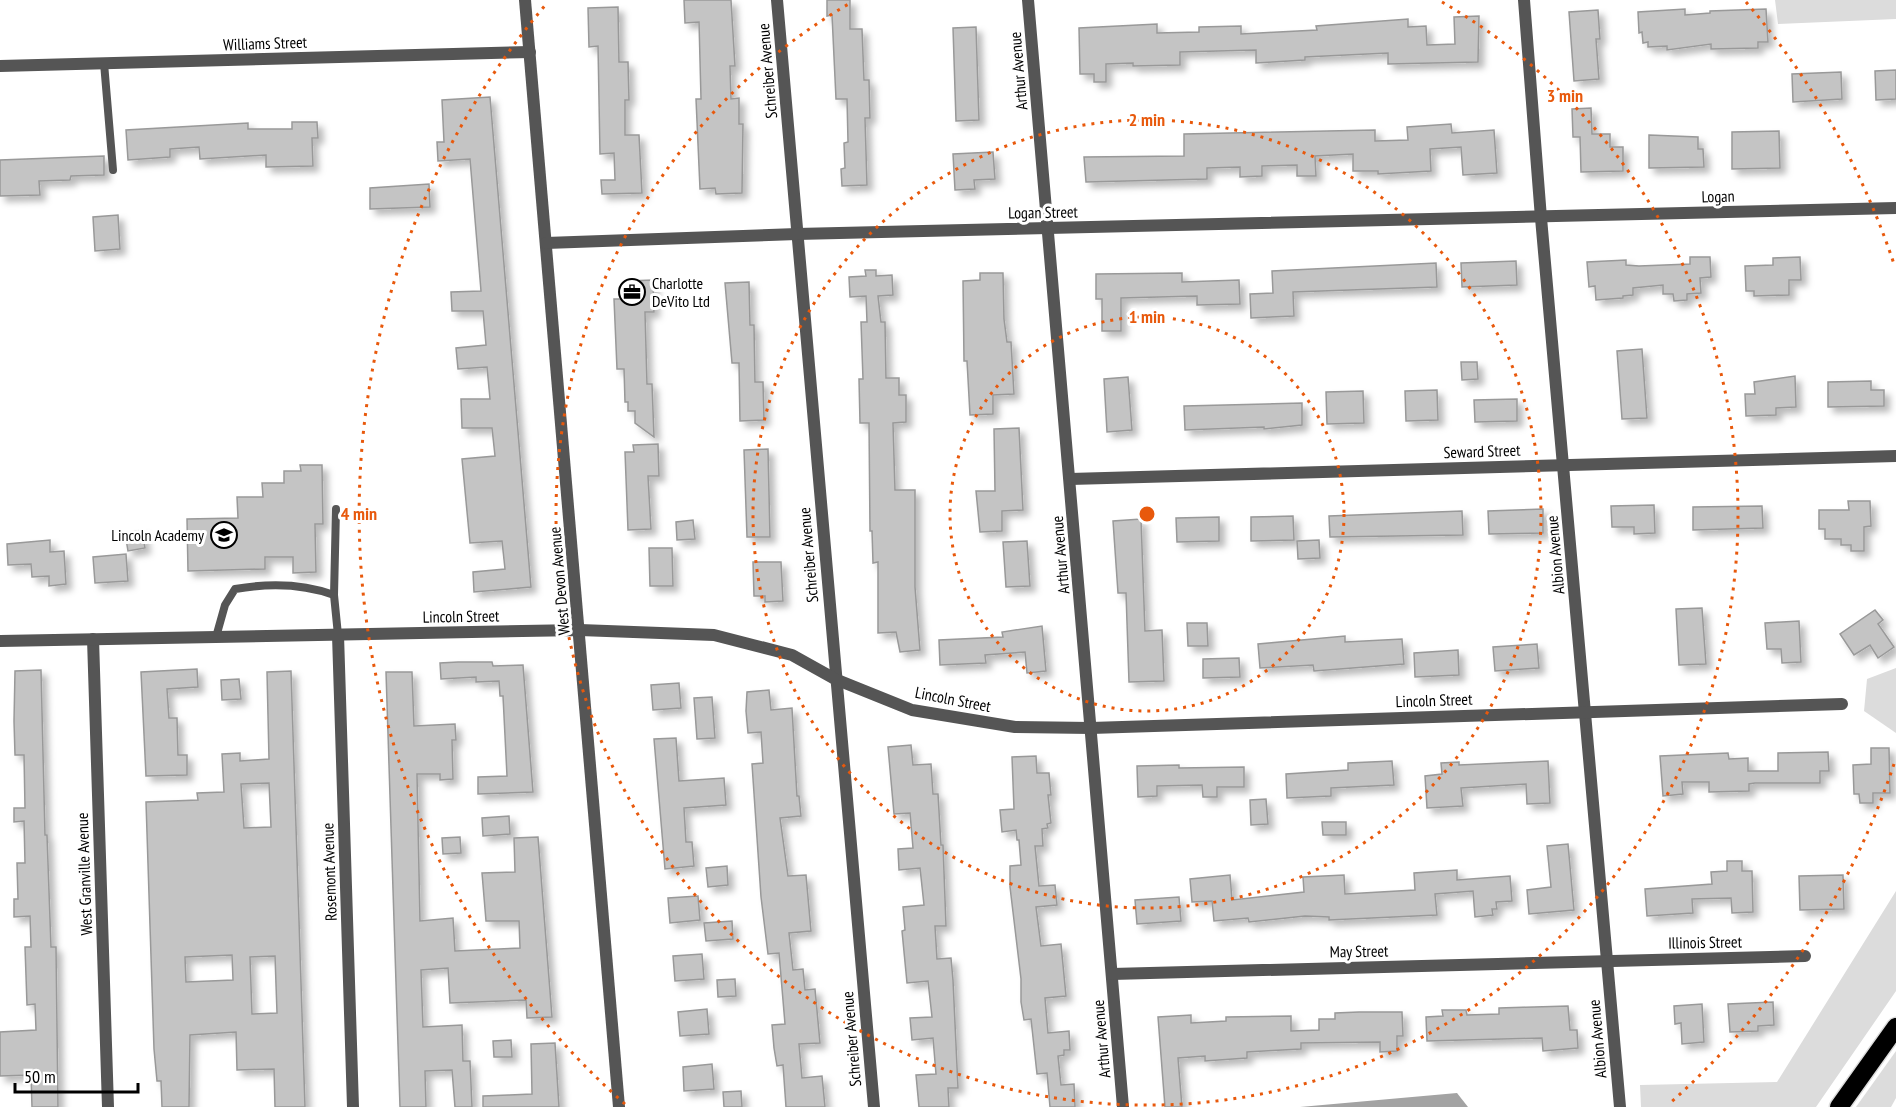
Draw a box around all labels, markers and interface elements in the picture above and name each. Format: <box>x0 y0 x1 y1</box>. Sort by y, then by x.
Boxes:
street label: Schreiber Avenue <box>753 23 781 119</box>
street label: Arthur Avenue <box>1005 31 1031 111</box>
street label: Williams Street <box>223 32 308 54</box>
text: 3 min <box>1547 84 1583 107</box>
text: 2 min <box>1129 108 1165 131</box>
street label: Logan <box>1701 185 1735 207</box>
street label: Logan Street <box>1008 201 1079 223</box>
place label: Charlotte DeVito Ltd <box>652 273 710 311</box>
office icon: Charlotte DeVito Ltd <box>617 277 647 307</box>
text: 1 min <box>1129 305 1165 328</box>
street label: Seward Street <box>1443 440 1521 462</box>
text: 4 min <box>341 502 377 525</box>
centre of rings <box>1137 504 1157 524</box>
street label: Schreiber Avenue <box>794 507 822 603</box>
street label: Arthur Avenue <box>1047 515 1073 595</box>
street label: Albion Avenue <box>1542 515 1568 595</box>
school or university icon: Lincoln Academy <box>209 520 239 550</box>
place label: Lincoln Academy <box>111 525 204 545</box>
street label: West Devon Avenue <box>544 526 574 636</box>
street label: Lincoln Street <box>422 605 500 627</box>
street label: Lincoln Street <box>913 682 993 716</box>
street label: Lincoln Street <box>1395 689 1473 711</box>
street label: West Granville Avenue <box>72 812 96 936</box>
street label: Rosemont Avenue <box>317 823 341 921</box>
street label: Illinois Street <box>1668 931 1743 953</box>
street label: May Street <box>1330 940 1389 962</box>
street label: Schreiber Avenue <box>837 991 865 1087</box>
street label: Arthur Avenue <box>1088 999 1114 1079</box>
street label: Albion Avenue <box>1584 999 1610 1079</box>
scale bar <box>15 1056 138 1094</box>
text: 50 m <box>24 1065 56 1088</box>

